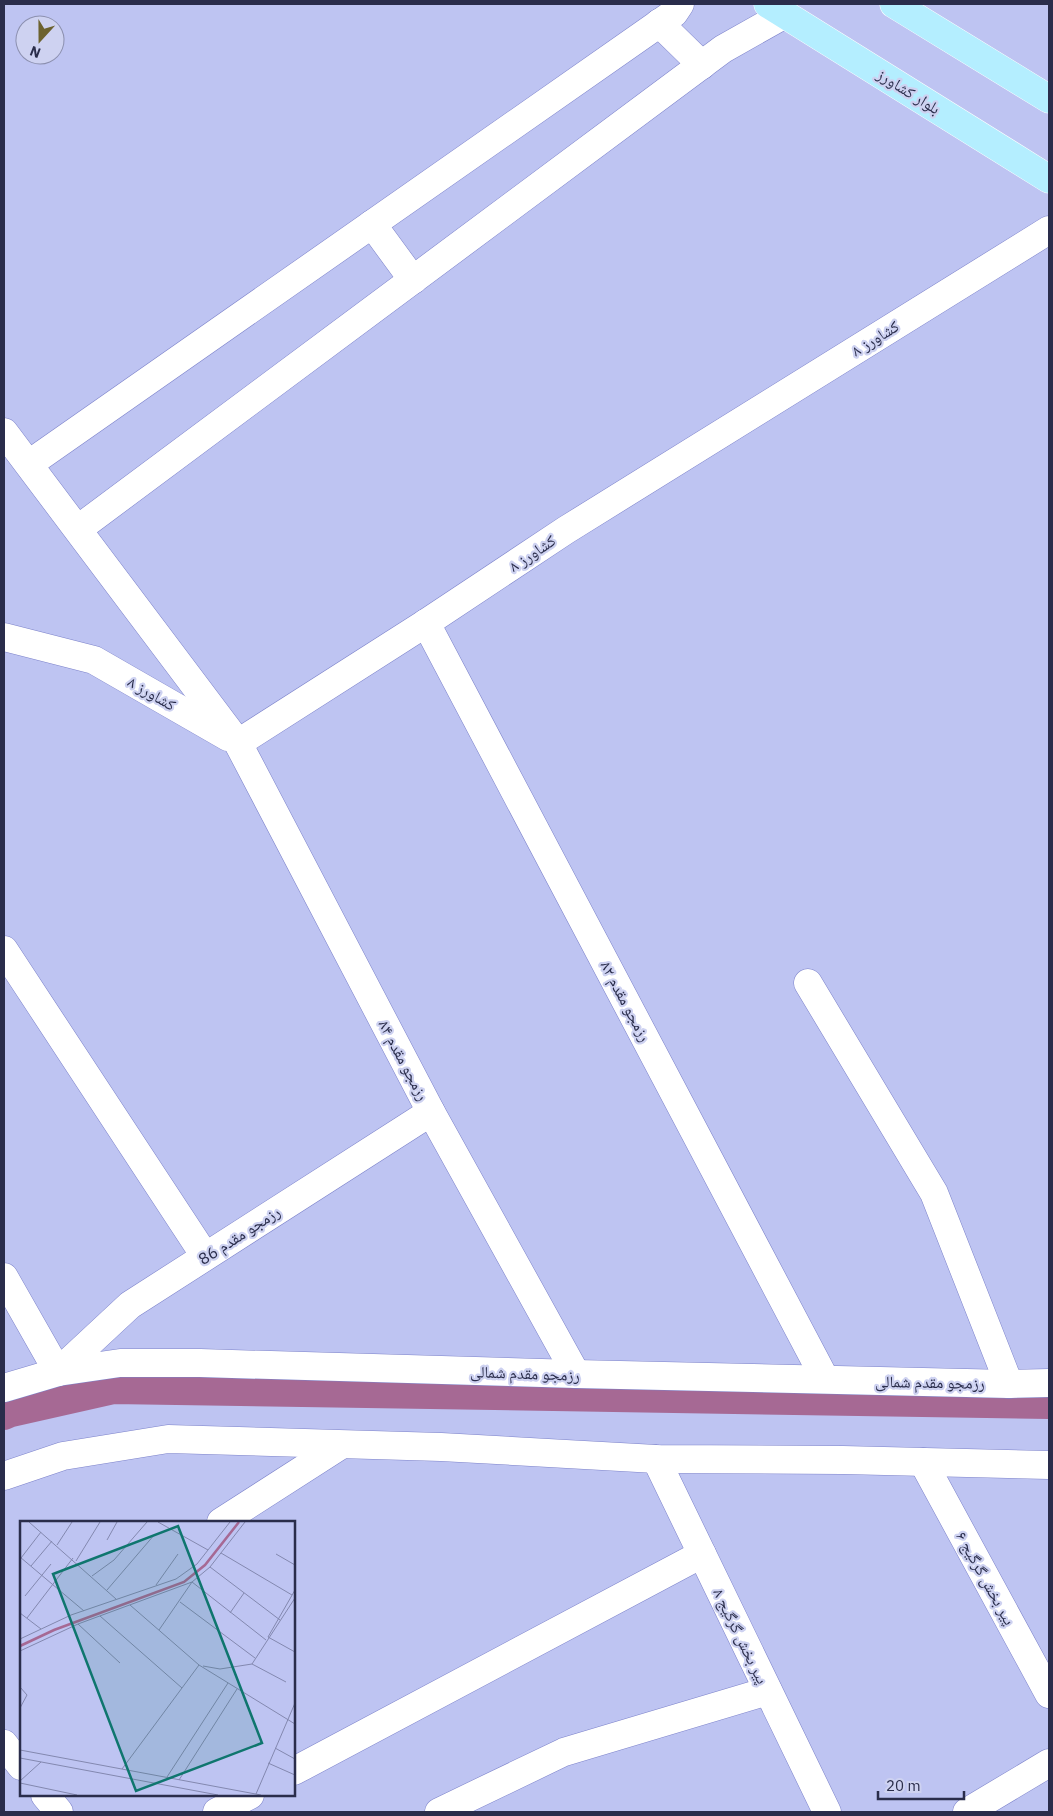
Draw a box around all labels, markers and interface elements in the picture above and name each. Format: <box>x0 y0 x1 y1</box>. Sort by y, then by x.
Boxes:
north arrow <box>15 15 65 65</box>
text: N <box>27 42 43 62</box>
street label: بلوار کشاورز <box>873 63 944 118</box>
street label: کشاورز ۸ <box>848 316 903 360</box>
street label: کشاورز ۸ <box>505 530 559 576</box>
street label: کشاورز ۸ <box>124 671 180 715</box>
street label: رزمجو مقدم ۸۲ <box>595 957 656 1045</box>
street label: رزمجو مقدم ۸۴ <box>373 1016 434 1104</box>
street label: رزمجو مقدم 86 <box>194 1201 284 1270</box>
street label: رزمجو مقدم شمالی <box>470 1361 580 1386</box>
street label: رزمجو مقدم شمالی <box>875 1371 985 1394</box>
inset map <box>20 1521 295 1796</box>
street label: پیر بخش گرگیج ۶ <box>951 1528 1020 1629</box>
street label: پیر بخش گرگیج ۸ <box>708 1585 773 1688</box>
scale bar <box>878 1768 964 1800</box>
text: 20 m <box>886 1776 921 1795</box>

